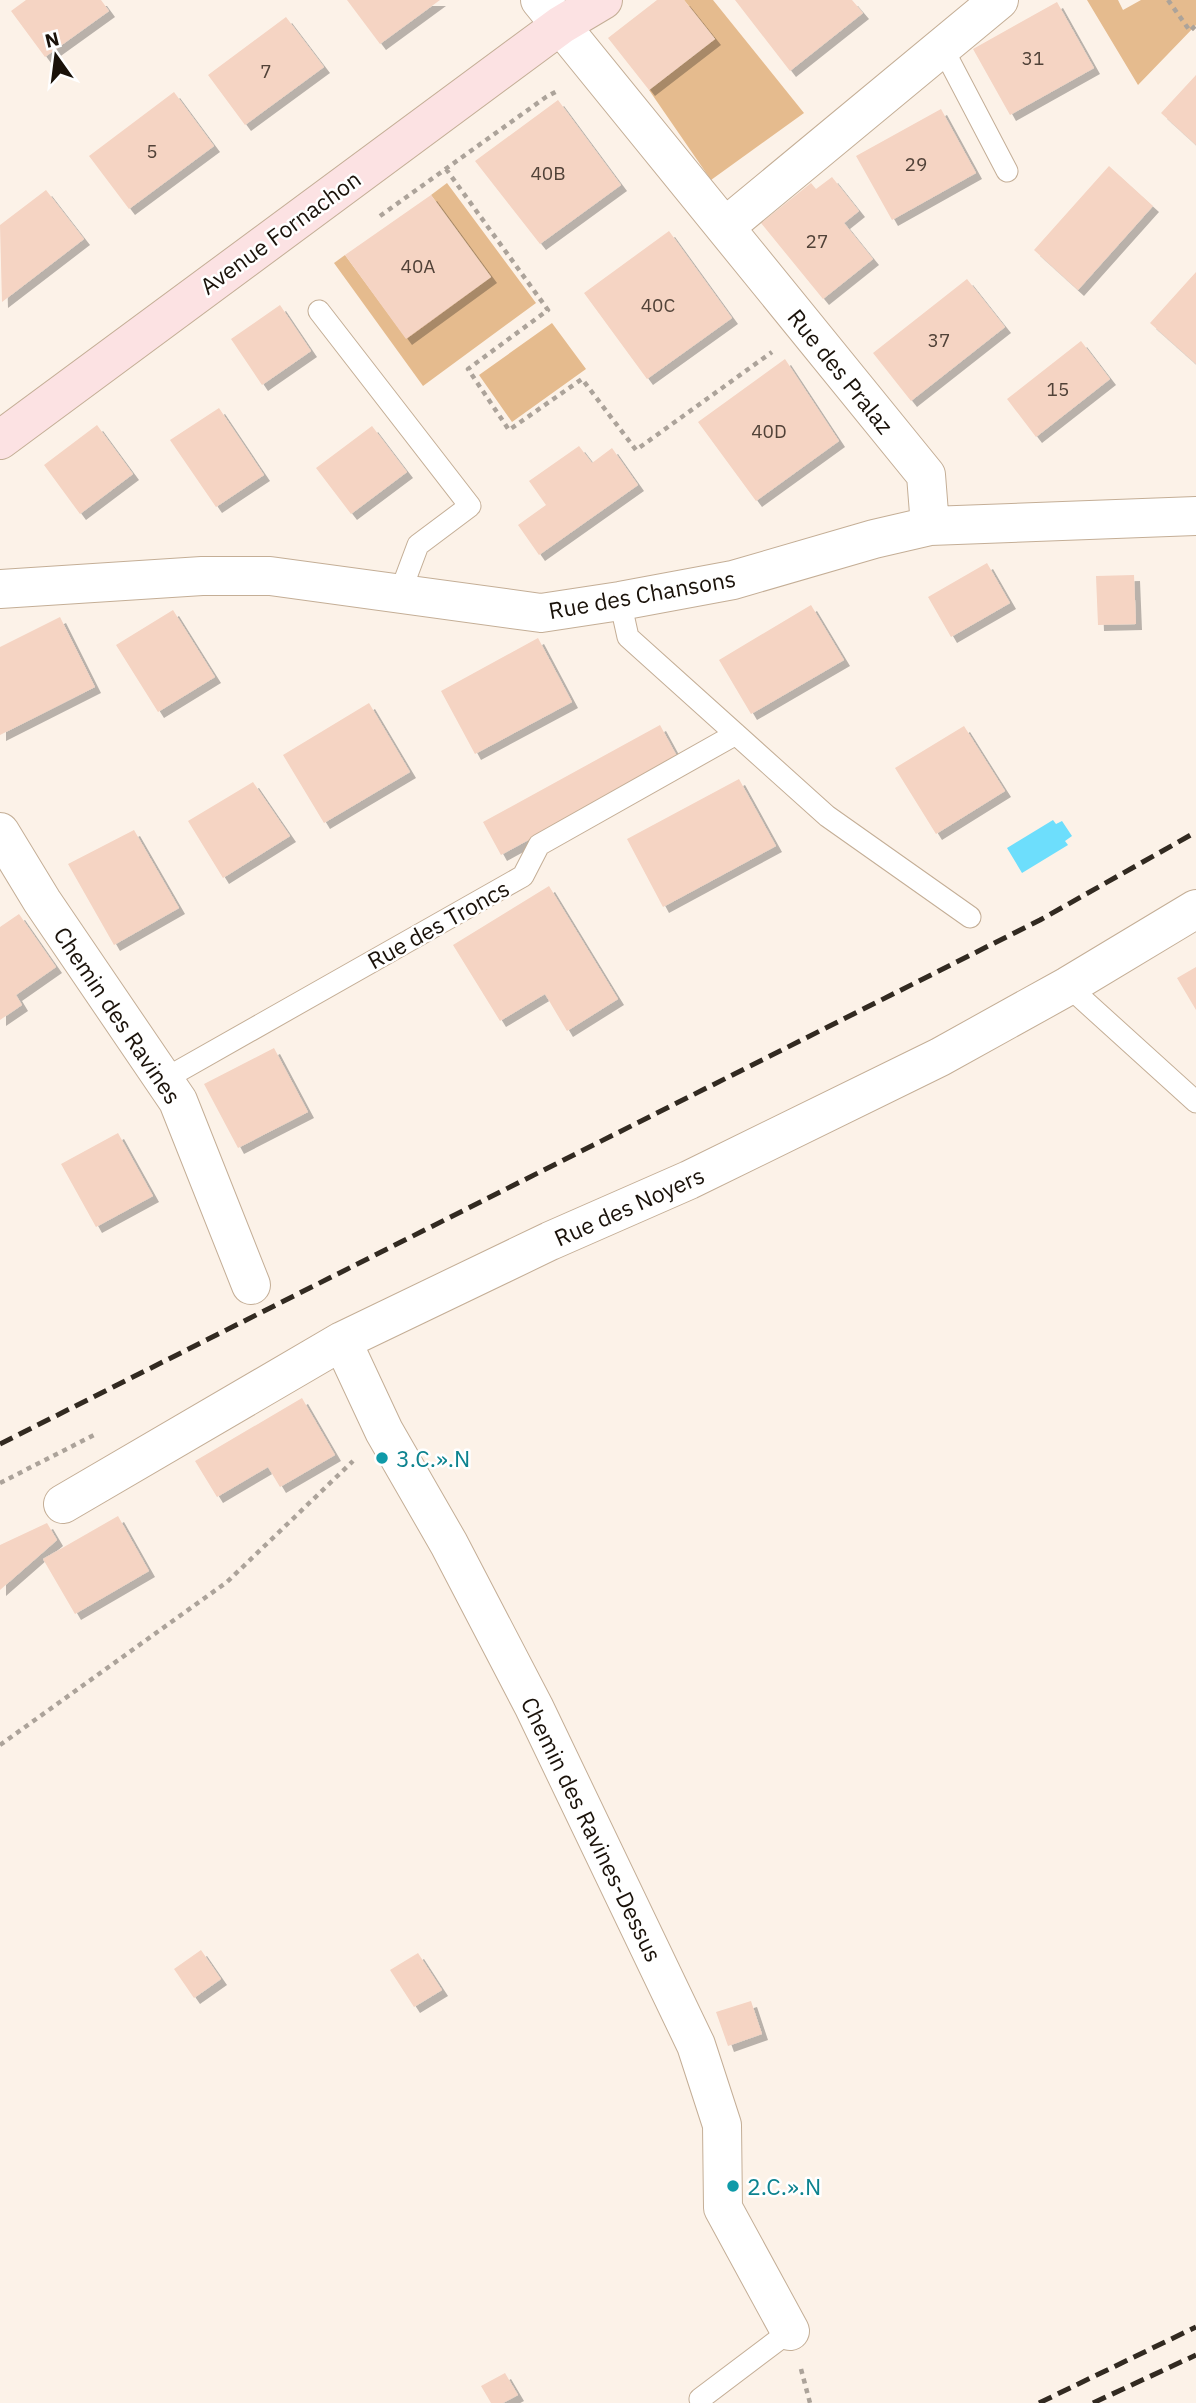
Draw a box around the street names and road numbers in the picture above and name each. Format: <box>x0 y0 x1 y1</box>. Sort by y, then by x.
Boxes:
street label: Avenue Fornachon <box>194 164 366 300</box>
street label: Rue des Pralaz <box>782 303 900 439</box>
street label: Rue des Chansons <box>546 563 738 625</box>
street label: Rue des Troncs <box>362 873 514 975</box>
street label: Chemin des Ravines <box>48 921 188 1109</box>
street label: Rue des Noyers <box>549 1160 709 1252</box>
street label: Chemin des Ravines-Dessus <box>515 1692 669 1966</box>

